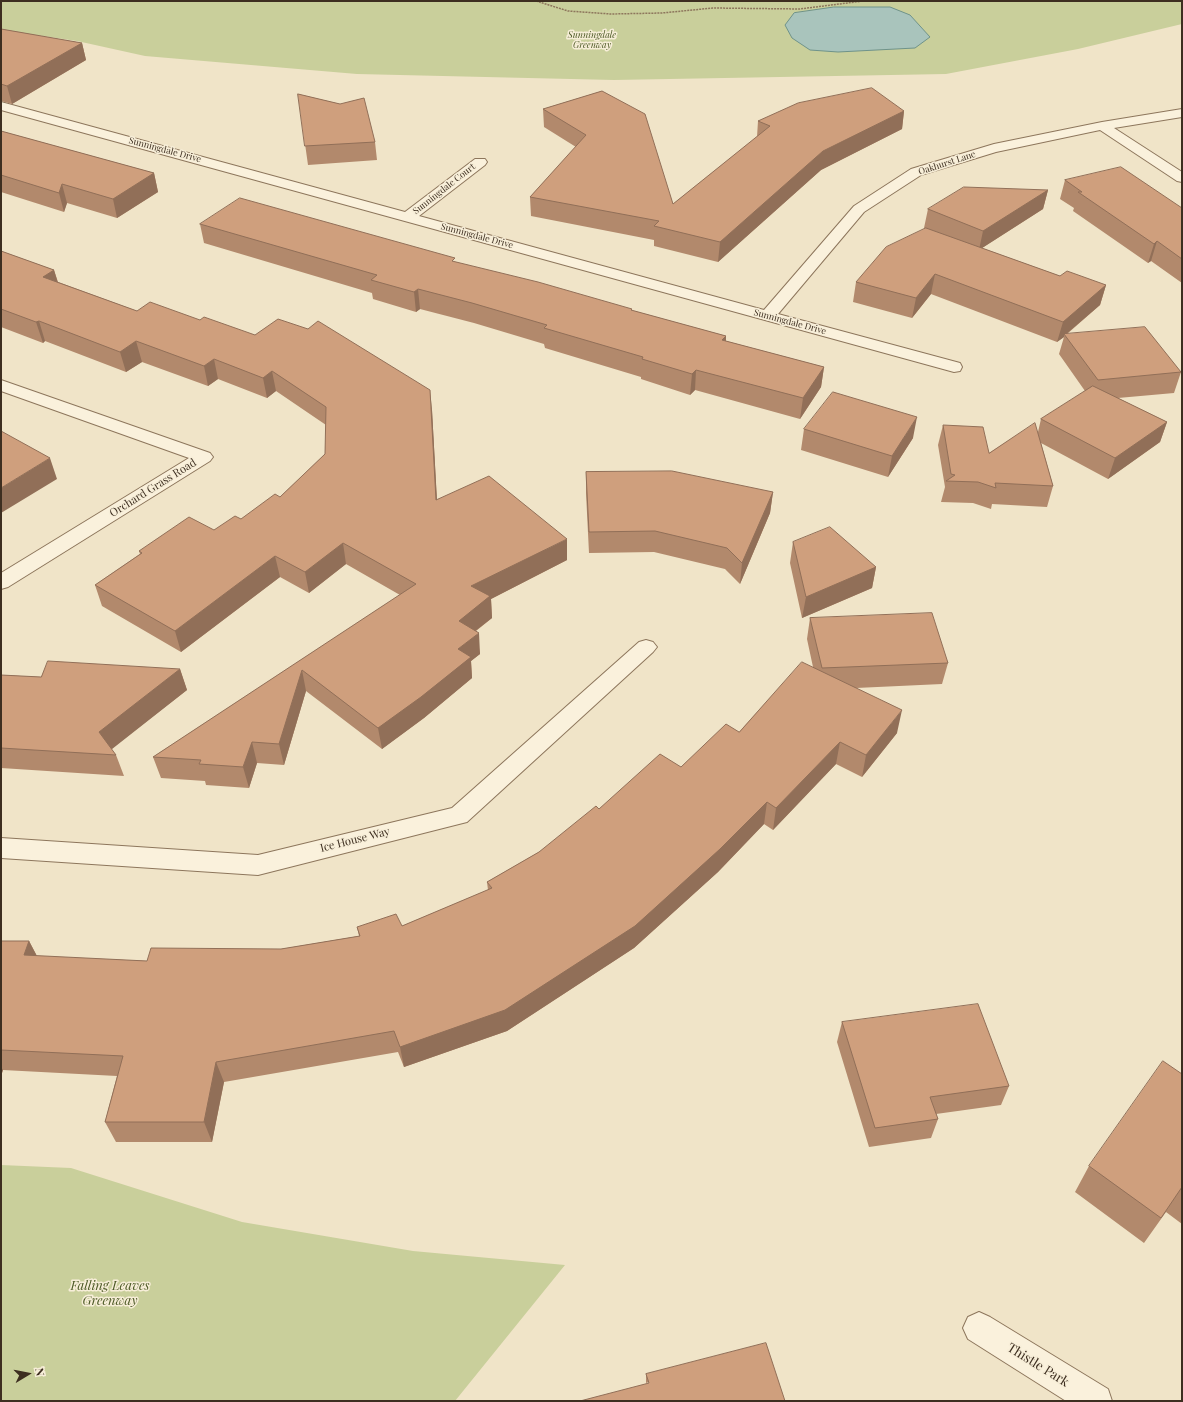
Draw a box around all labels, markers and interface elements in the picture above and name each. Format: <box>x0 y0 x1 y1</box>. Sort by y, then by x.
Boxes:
park label: Sunningdale Greenway <box>568 30 616 51</box>
street label: Sunningdale Drive <box>128 135 202 165</box>
street label: Oakhurst Lane <box>917 149 977 177</box>
street label: Sunningdale Court <box>411 161 477 217</box>
street label: Sunningdale Drive <box>440 221 514 251</box>
street label: Sunningdale Drive <box>753 307 827 337</box>
street label: Orchard Grass Road <box>107 456 199 520</box>
street label: Ice House Way <box>319 825 391 855</box>
park label: Falling Leaves Greenway <box>71 1278 149 1309</box>
street label: Thistle Park <box>1004 1340 1072 1390</box>
north arrow <box>8 1354 48 1394</box>
text: N <box>32 1367 48 1377</box>

